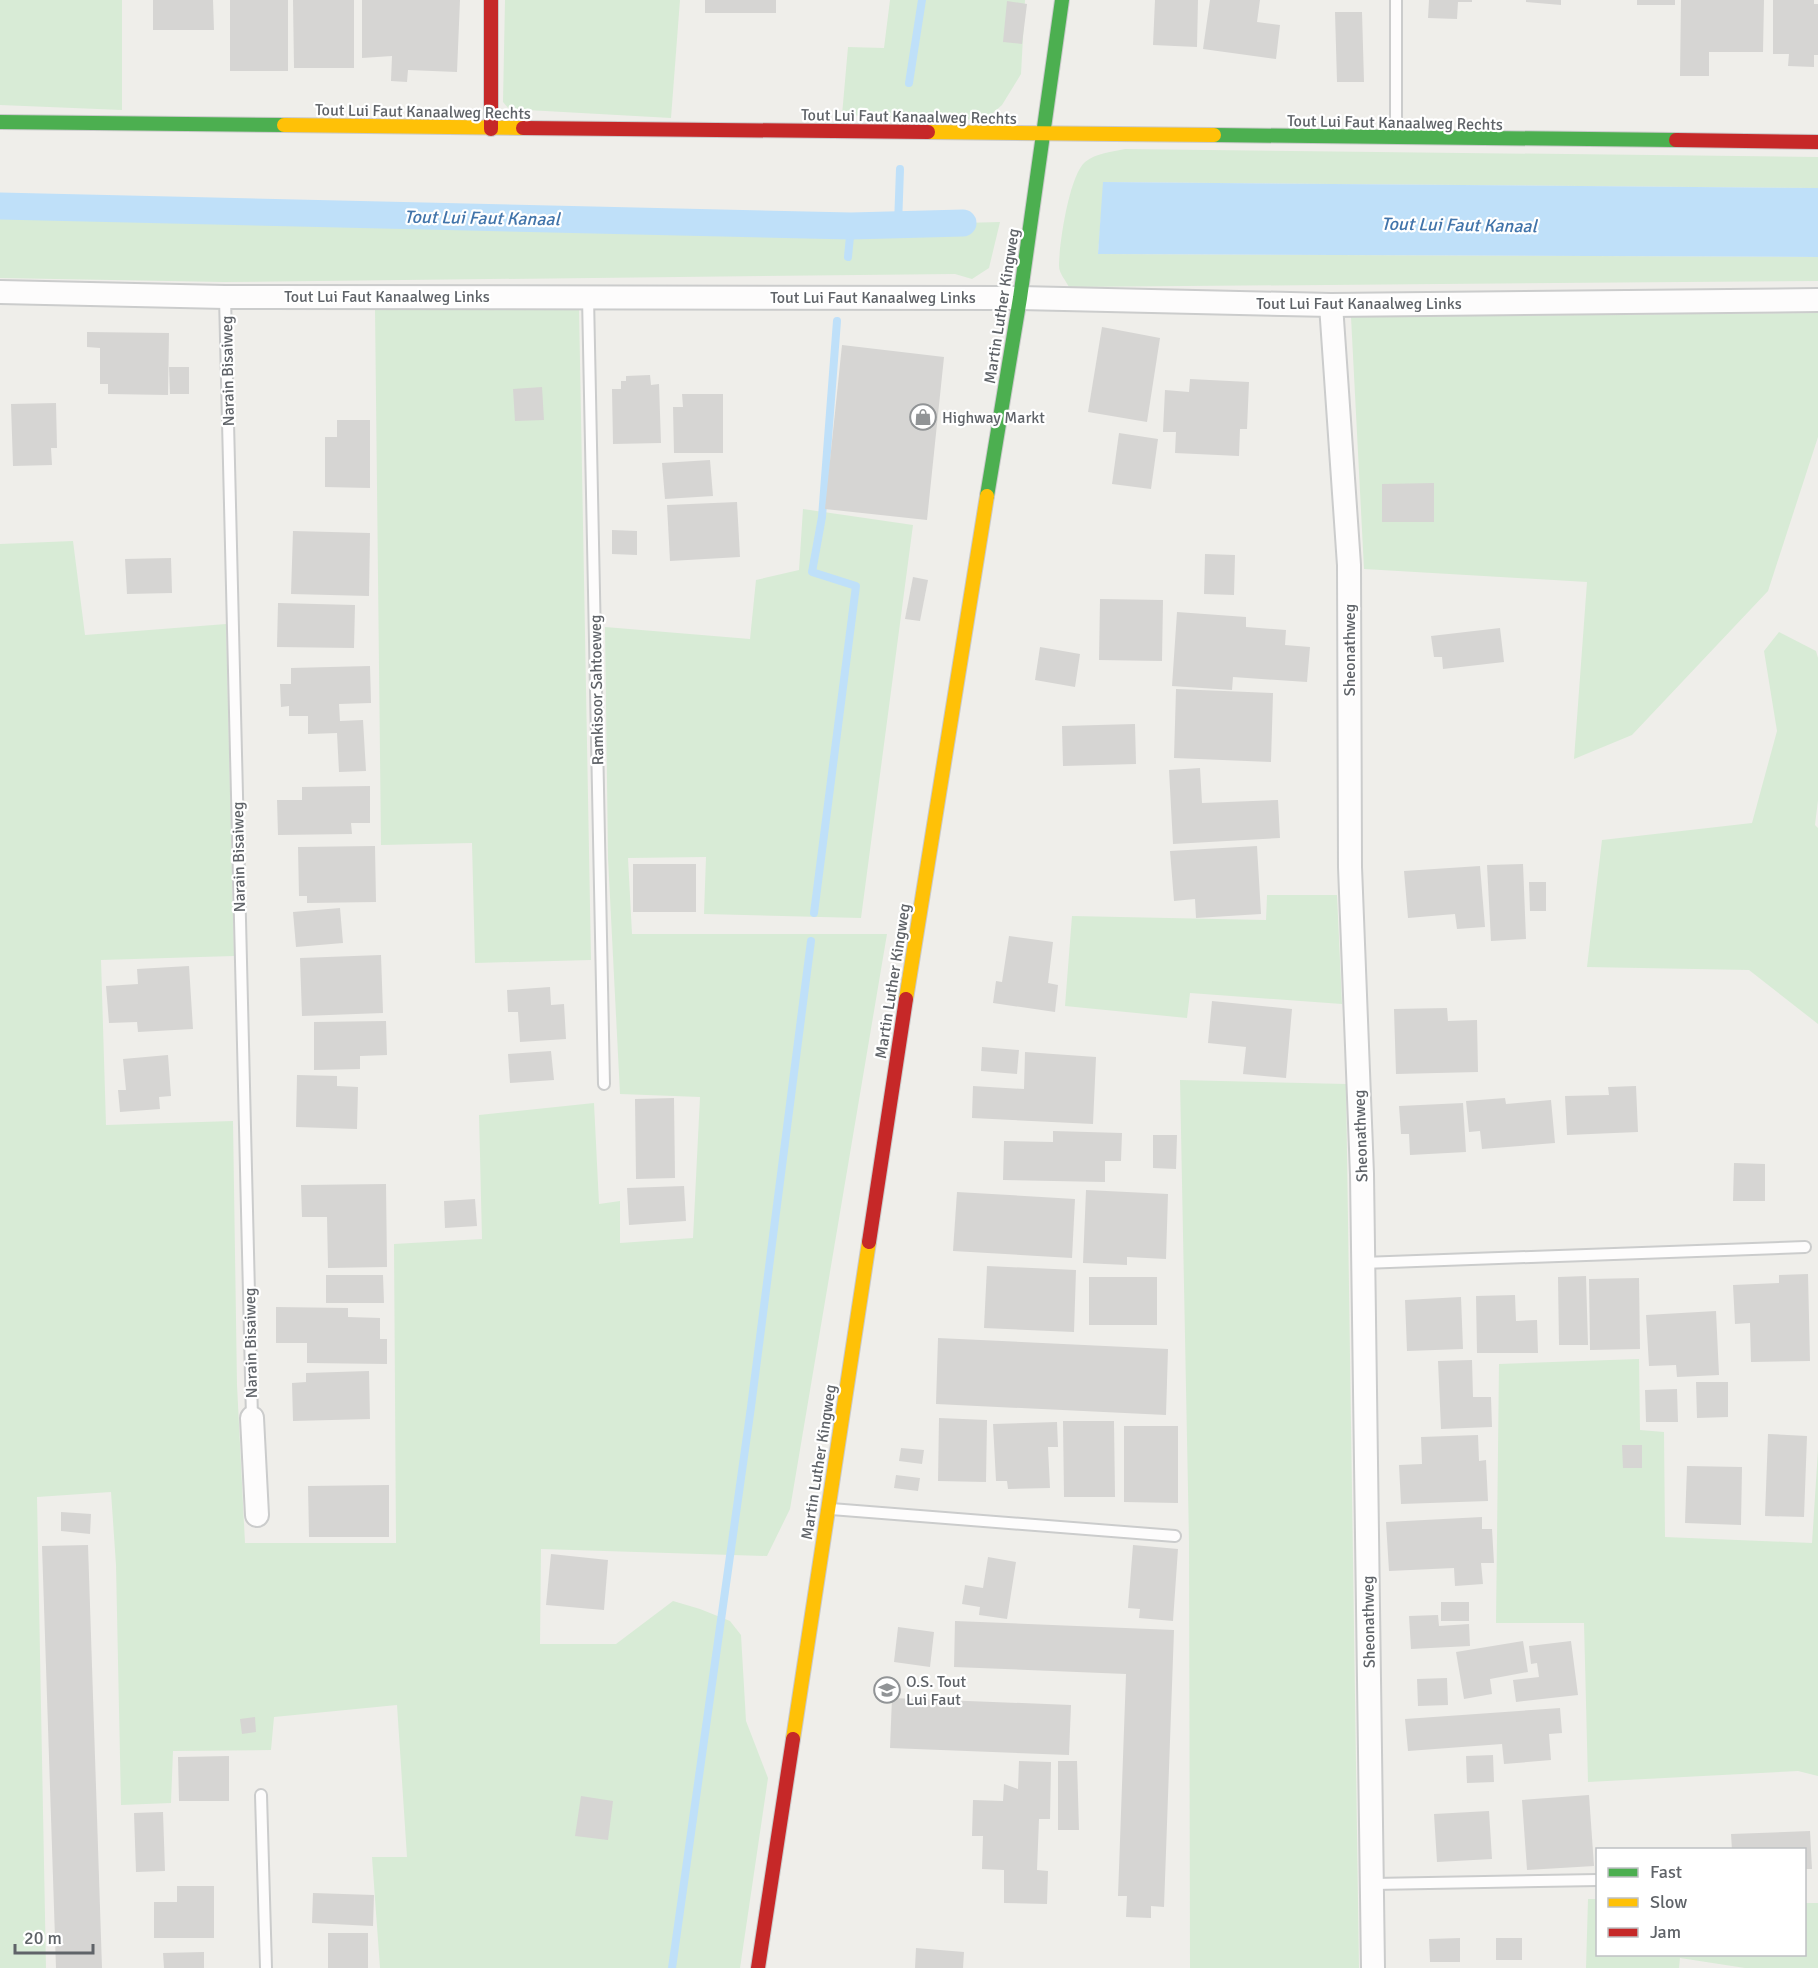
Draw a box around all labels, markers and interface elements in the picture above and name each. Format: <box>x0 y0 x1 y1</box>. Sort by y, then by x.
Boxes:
street label: Tout Lui Faut Kanaalweg Rechts <box>315 100 531 124</box>
street label: Tout Lui Faut Kanaalweg Rechts <box>801 105 1017 129</box>
street label: Tout Lui Faut Kanaalweg Rechts <box>1287 111 1503 135</box>
water label: Tout Lui Faut Kanaal <box>404 206 562 230</box>
water label: Tout Lui Faut Kanaal <box>1381 213 1539 237</box>
street label: Martin Luther Kingweg <box>980 227 1024 385</box>
street label: Tout Lui Faut Kanaalweg Links <box>284 287 490 307</box>
street label: Tout Lui Faut Kanaalweg Links <box>770 288 976 308</box>
street label: Tout Lui Faut Kanaalweg Links <box>1256 294 1462 314</box>
street label: Narain Bisaiweg <box>217 316 239 426</box>
shop icon: Highway Markt <box>908 402 938 432</box>
place label: Highway Markt <box>942 408 1045 428</box>
street label: Sheonathweg <box>1340 604 1360 696</box>
street label: Ramkisoor Sahtoeweg <box>586 614 608 766</box>
street label: Narain Bisaiweg <box>228 802 250 912</box>
street label: Martin Luther Kingweg <box>871 902 915 1060</box>
street label: Sheonathweg <box>1349 1089 1373 1183</box>
street label: Narain Bisaiweg <box>240 1288 262 1398</box>
street label: Martin Luther Kingweg <box>797 1383 841 1541</box>
street label: Sheonathweg <box>1358 1576 1380 1668</box>
place label: O.S. Tout Lui Faut <box>906 1672 966 1710</box>
school or university icon: O.S. Tout Lui Faut <box>872 1675 902 1705</box>
legend <box>1596 1848 1806 1956</box>
text: Fast <box>1650 1861 1682 1883</box>
text: Slow <box>1650 1891 1687 1913</box>
scale bar <box>15 1917 93 1955</box>
text: Jam <box>1650 1921 1681 1943</box>
text: 20 m <box>24 1927 62 1949</box>

